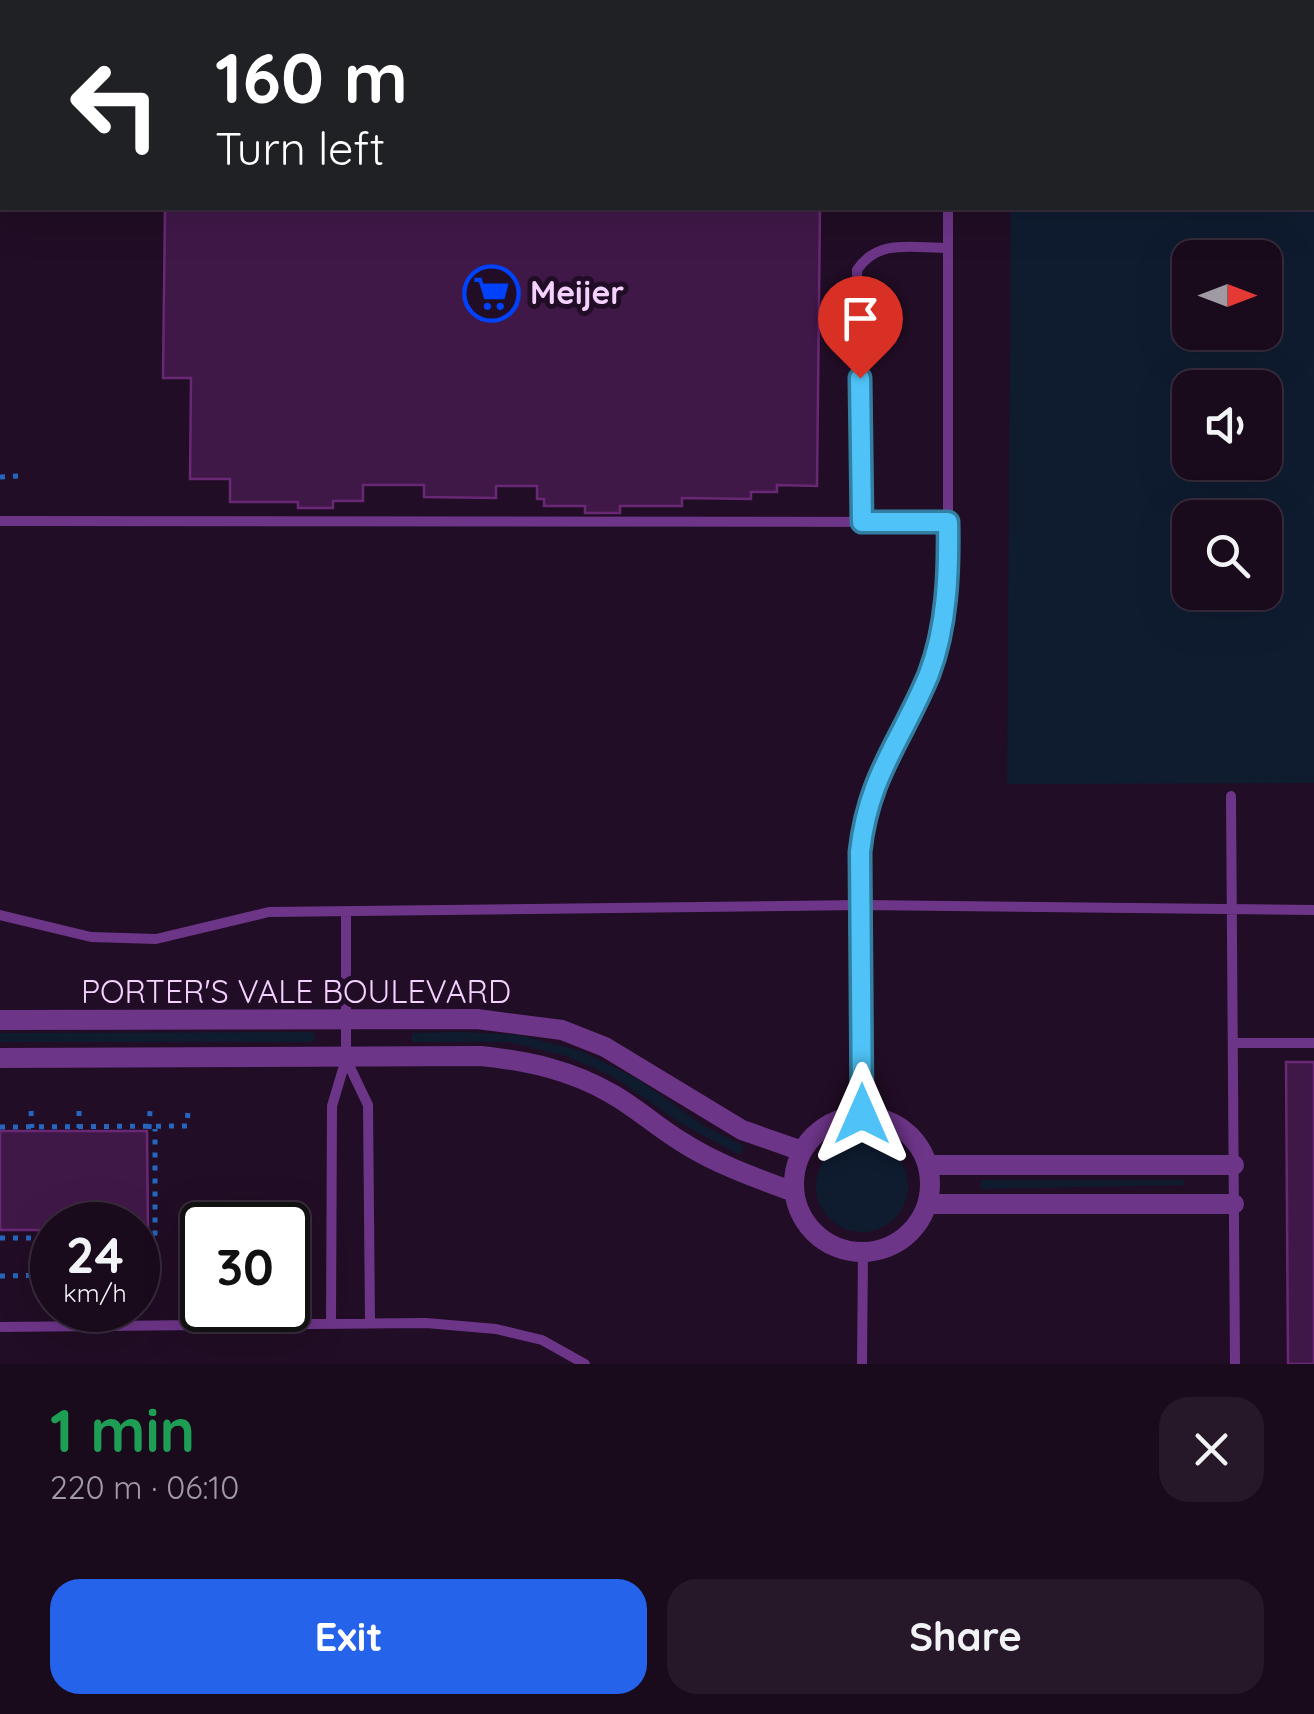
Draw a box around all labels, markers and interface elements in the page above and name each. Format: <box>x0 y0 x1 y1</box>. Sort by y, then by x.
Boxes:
text: 160 m <box>215 33 408 121</box>
icon: left <box>50 40 180 170</box>
text: Turn left <box>215 120 385 176</box>
north arrow <box>1172 240 1282 350</box>
map controls <box>1172 240 1282 610</box>
supermarket icon: Meijer <box>461 263 521 323</box>
place label: Meijer <box>530 272 624 312</box>
pin <box>818 276 903 379</box>
icon: arrive <box>833 291 888 346</box>
button: sound <box>1172 370 1282 480</box>
button: search <box>1172 500 1282 610</box>
street label: PORTER'S VALE BOULEVARD <box>81 971 511 1011</box>
position arrow <box>810 1062 914 1166</box>
speed limit sign: 30 <box>180 1202 310 1332</box>
text: 24 <box>66 1223 124 1286</box>
text: km/h <box>63 1277 127 1308</box>
text: 1 min <box>50 1392 195 1467</box>
button: close <box>1159 1397 1264 1502</box>
text: 220 m · 06:10 <box>50 1467 239 1507</box>
button: Exit <box>50 1579 647 1694</box>
button: Share <box>667 1579 1264 1694</box>

